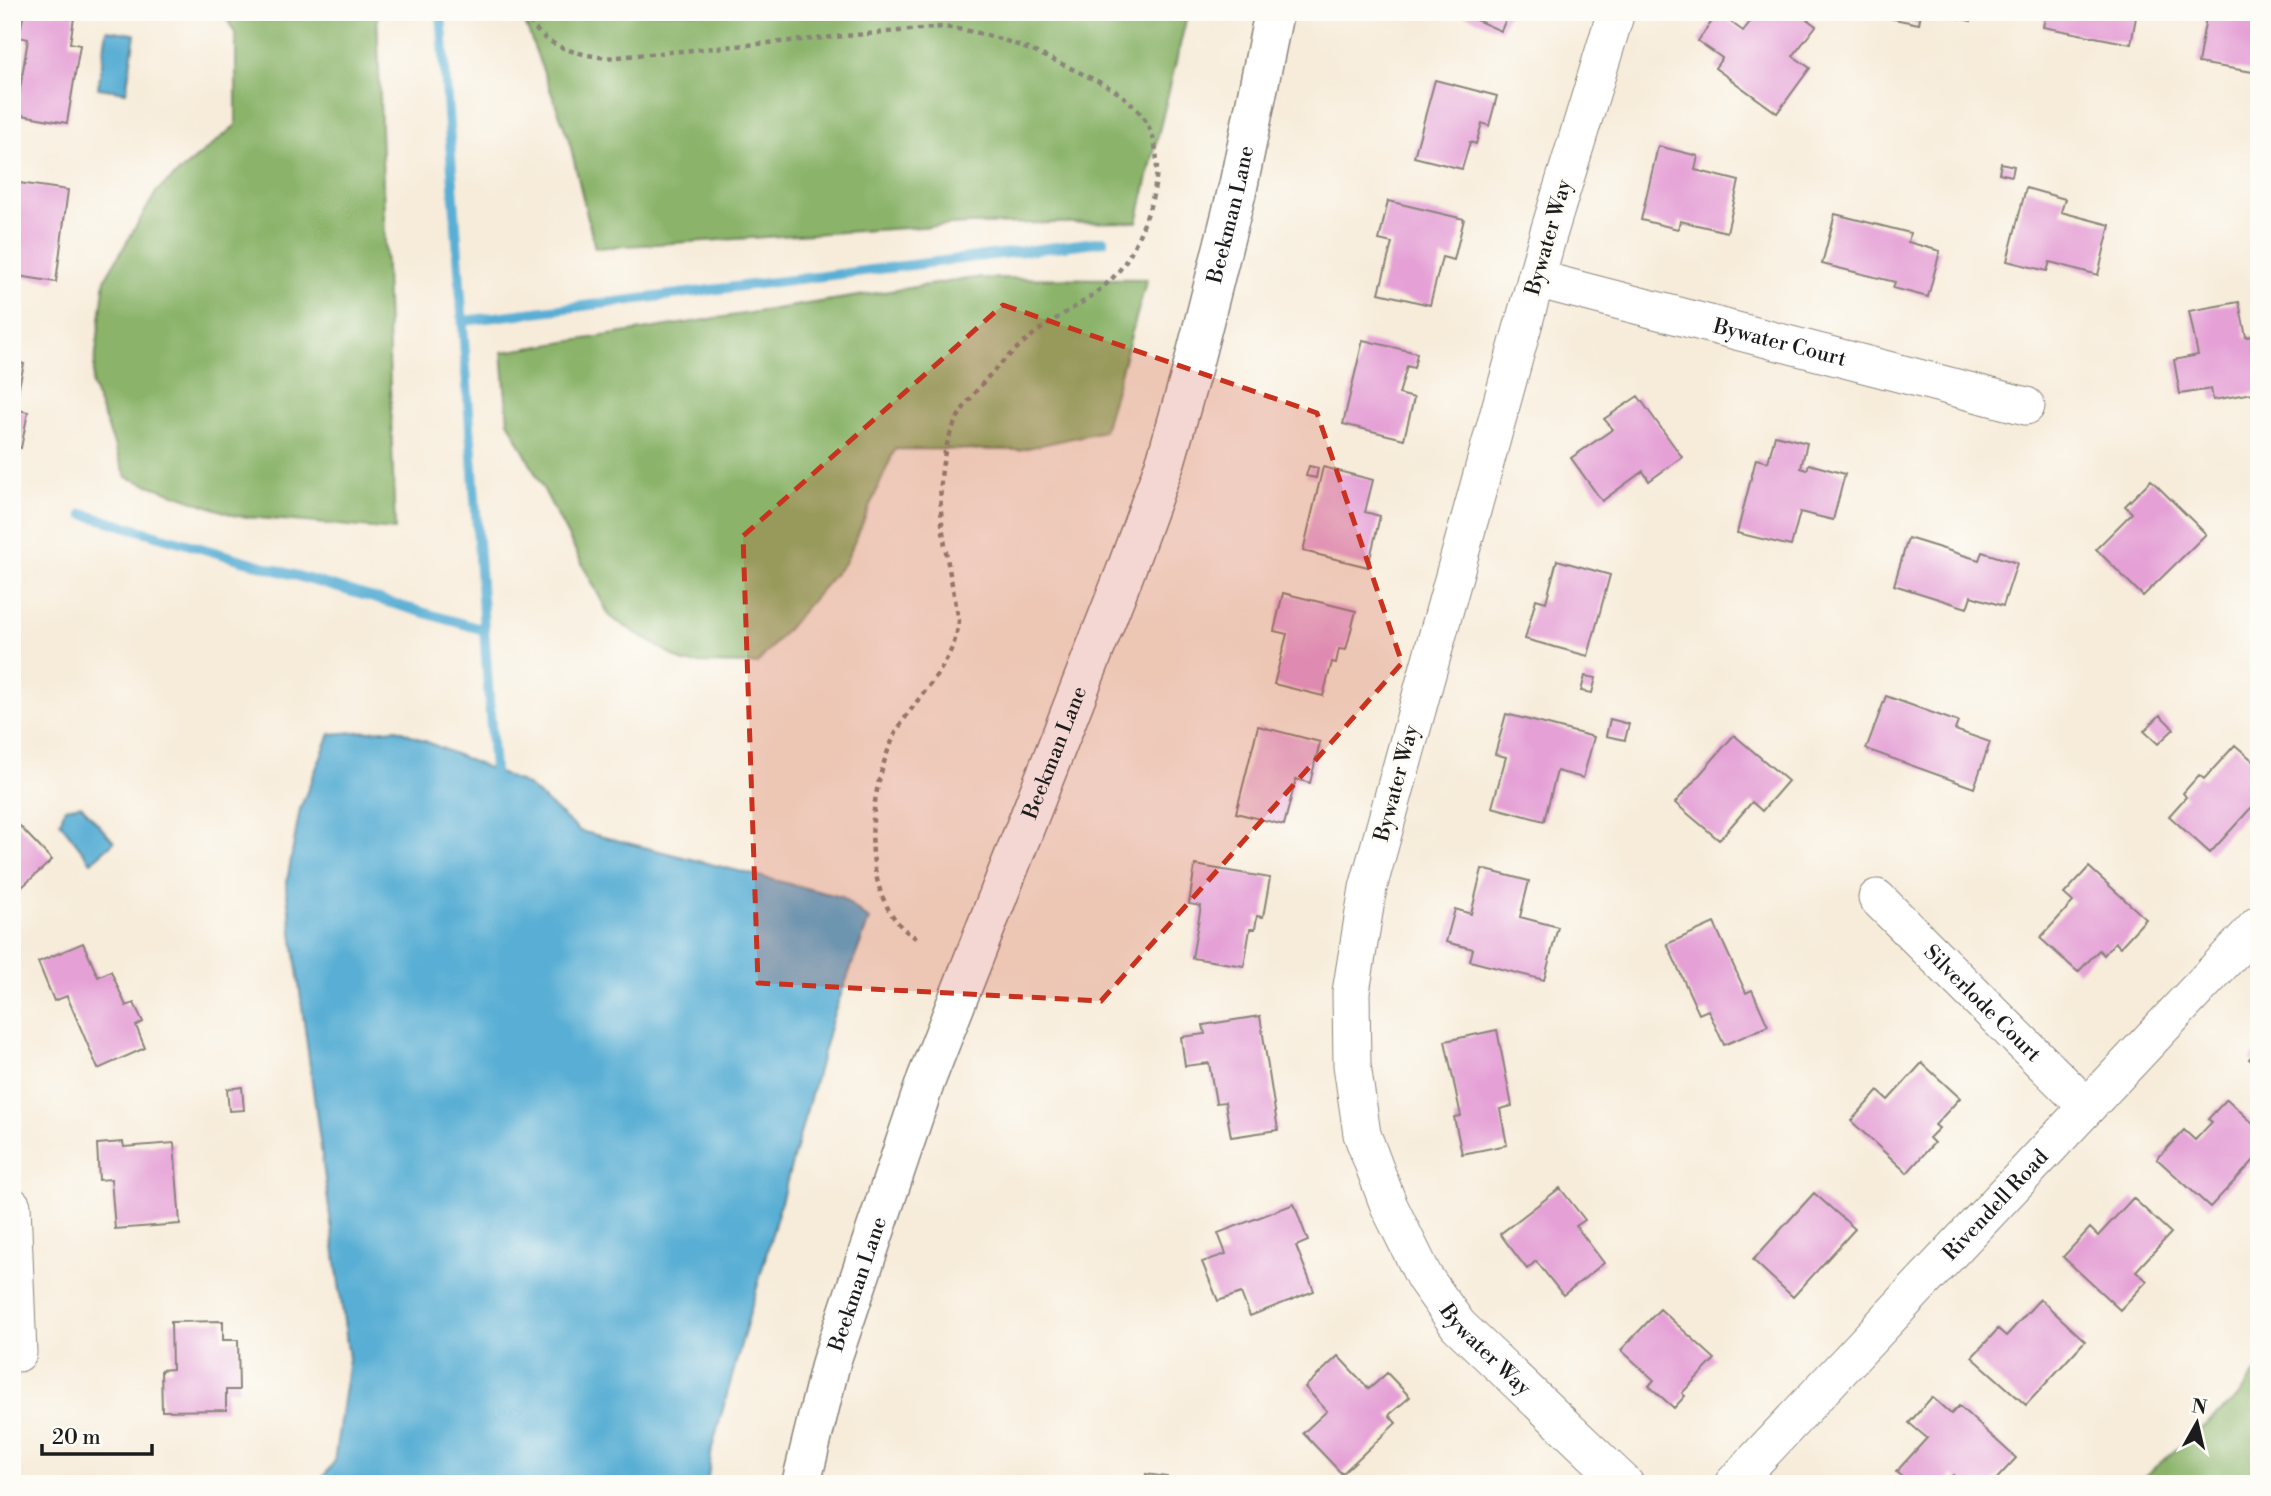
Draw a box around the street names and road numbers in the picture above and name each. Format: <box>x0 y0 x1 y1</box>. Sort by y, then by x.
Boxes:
street label: Beekman Lane <box>1202 144 1260 287</box>
street label: Bywater Way <box>1520 176 1578 299</box>
street label: Bywater Court <box>1709 313 1849 373</box>
street label: Beekman Lane <box>1017 683 1093 824</box>
street label: Bywater Way <box>1369 722 1425 845</box>
street label: Silverlode Court <box>1918 940 2046 1068</box>
street label: Rivendell Road <box>1938 1145 2054 1266</box>
street label: Beekman Lane <box>823 1214 893 1356</box>
street label: Bywater Way <box>1433 1298 1537 1402</box>

